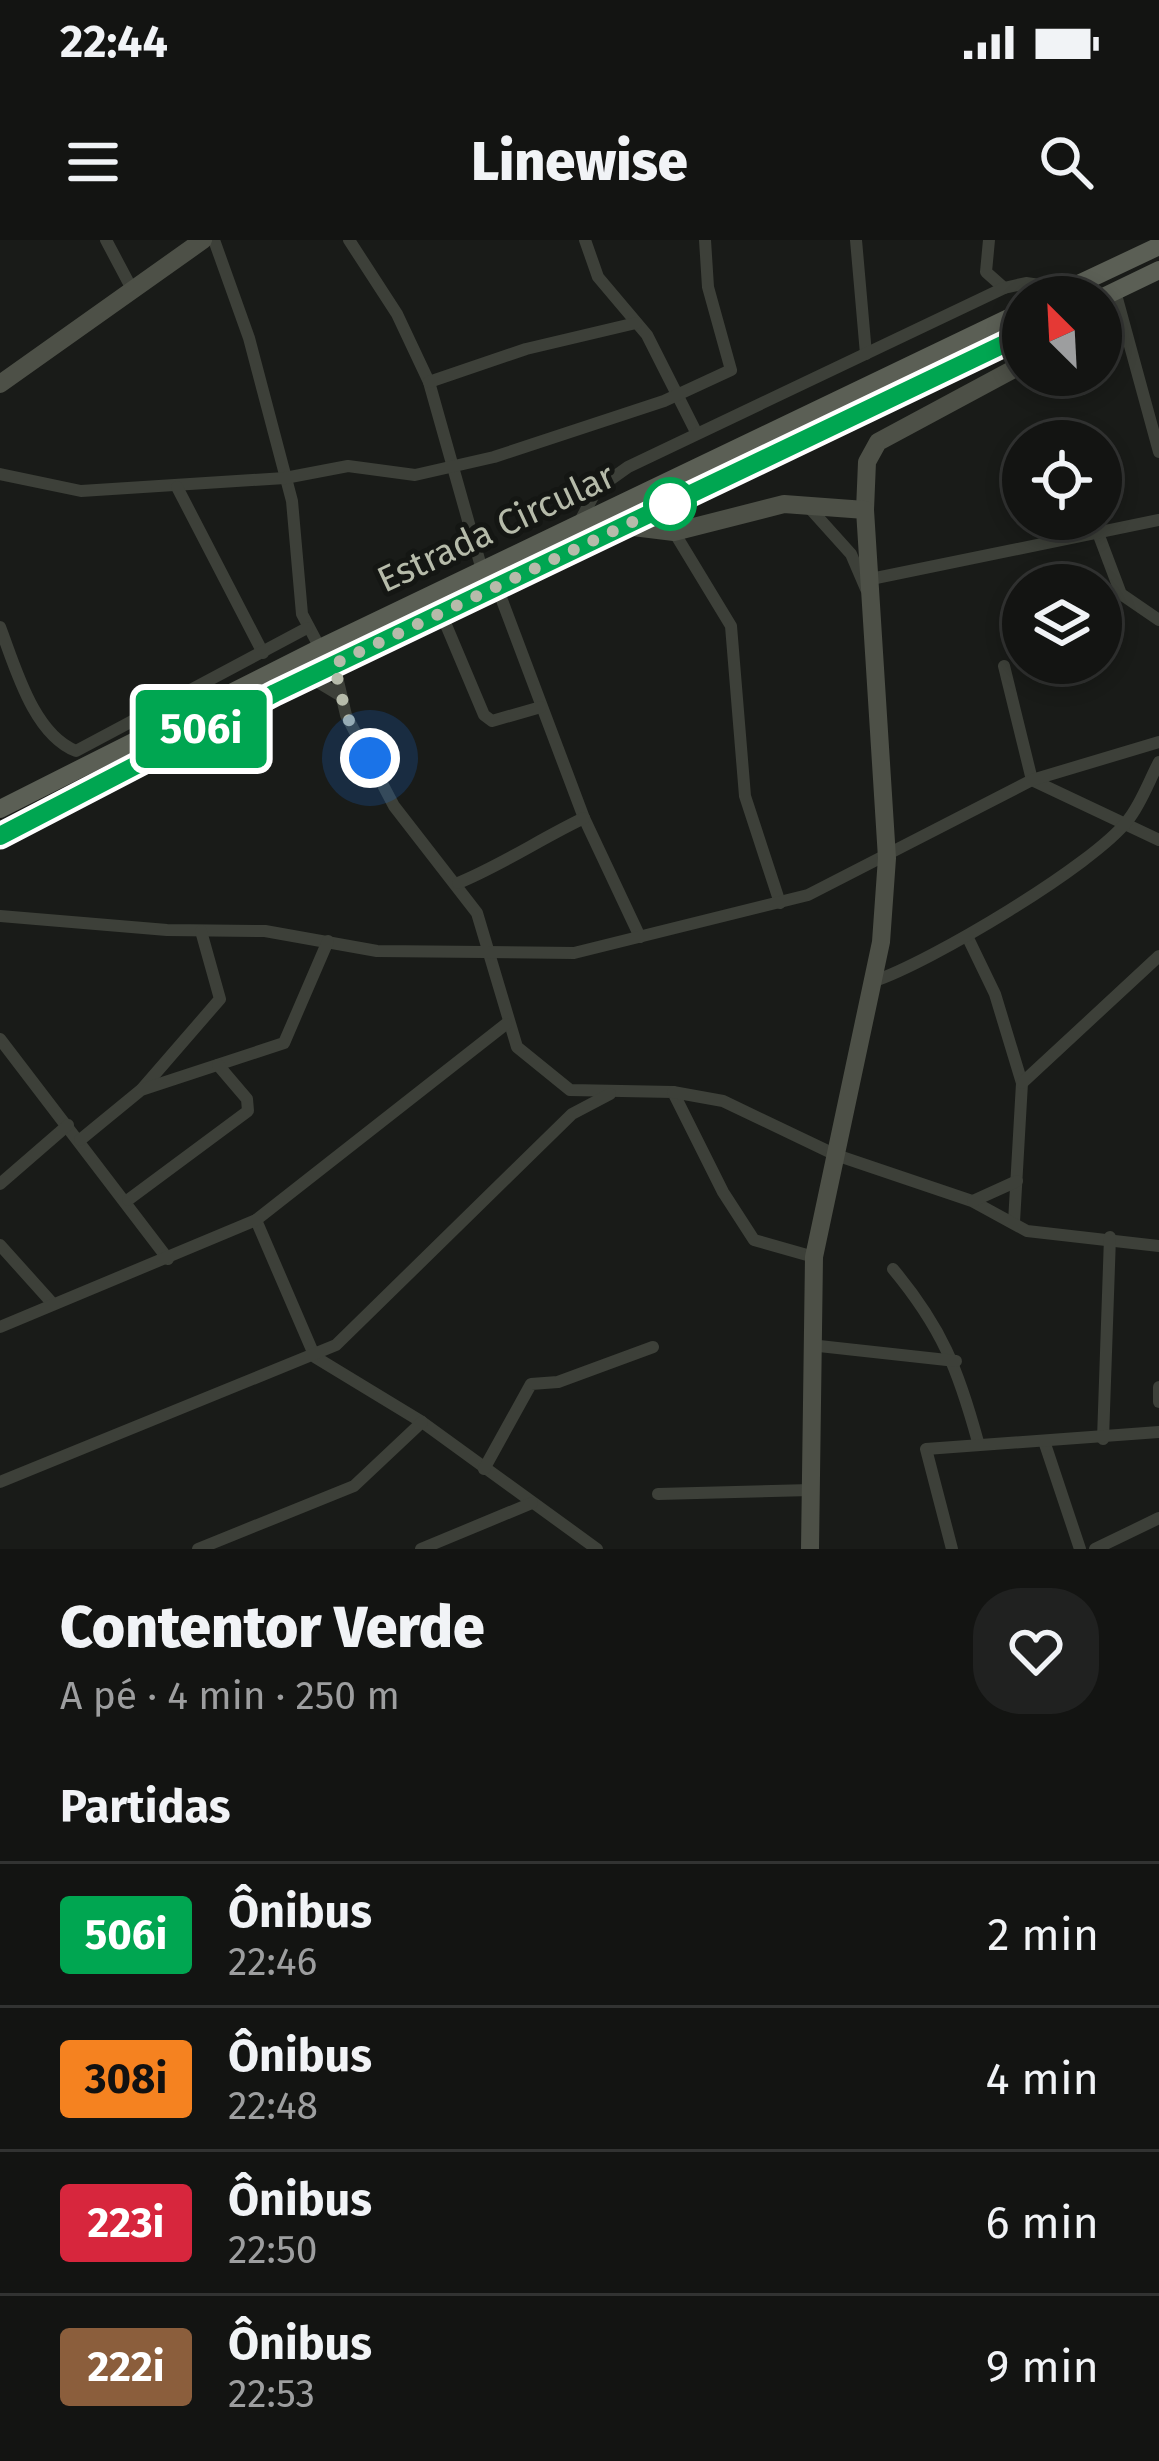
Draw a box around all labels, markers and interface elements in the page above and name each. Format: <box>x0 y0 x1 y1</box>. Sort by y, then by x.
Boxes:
text: 22:44 <box>60 15 168 69</box>
icon: menu <box>60 129 126 195</box>
icon: search <box>1033 129 1099 195</box>
text: Linewise <box>471 130 688 194</box>
north arrow <box>1002 276 1122 396</box>
map controls <box>1002 276 1122 684</box>
button: locate <box>1002 420 1122 540</box>
street label: Estrada Circular <box>370 454 622 602</box>
unlabelled marker <box>645 479 695 529</box>
button: layers <box>1002 564 1122 684</box>
line badge: 506i <box>117 690 285 768</box>
text: 506i <box>160 704 242 754</box>
your location <box>340 728 400 788</box>
button: heart <box>973 1588 1099 1714</box>
text: Contentor Verde <box>60 1594 485 1662</box>
text: A pé · 4 min · 250 m <box>60 1673 400 1719</box>
text: Partidas <box>60 1780 230 1834</box>
text: Ônibus <box>228 1885 372 1939</box>
text: 2 min <box>987 1908 1099 1962</box>
text: 506i <box>85 1910 167 1960</box>
text: 22:46 <box>228 1939 317 1985</box>
text: Ônibus <box>228 2029 372 2083</box>
text: 4 min <box>986 2052 1099 2106</box>
text: 308i <box>85 2054 167 2104</box>
text: 22:48 <box>228 2083 318 2129</box>
text: Ônibus <box>228 2173 372 2227</box>
text: 6 min <box>985 2196 1099 2250</box>
text: 223i <box>88 2198 164 2248</box>
text: 22:50 <box>228 2227 317 2273</box>
text: Ônibus <box>228 2317 372 2371</box>
text: 9 min <box>986 2340 1099 2394</box>
text: 222i <box>88 2342 165 2392</box>
text: 22:53 <box>228 2371 315 2417</box>

